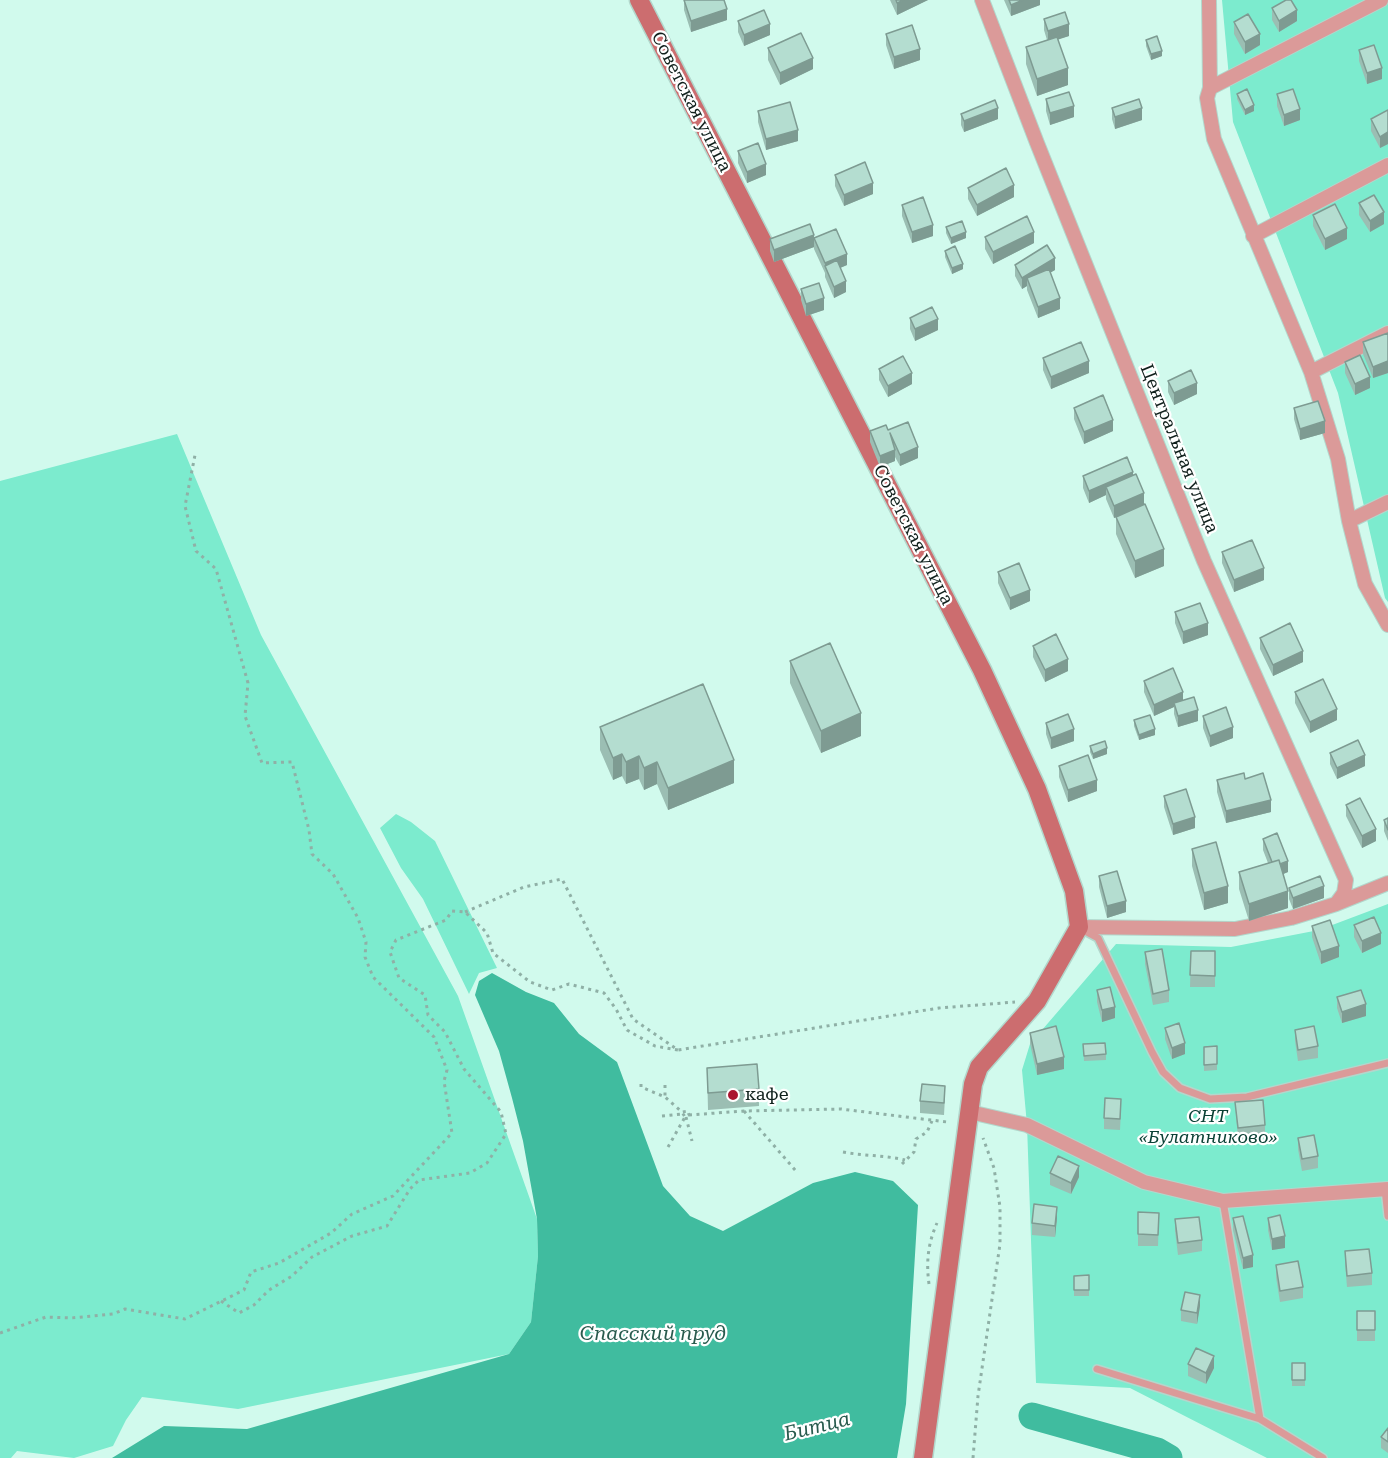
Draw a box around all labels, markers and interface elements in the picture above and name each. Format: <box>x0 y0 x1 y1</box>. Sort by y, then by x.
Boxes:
street label: Советская улица <box>646 28 736 176</box>
street label: Центральная улица <box>1135 361 1223 537</box>
street label: Советская улица <box>868 461 958 609</box>
place label: кафе <box>745 1084 789 1106</box>
marker: кафе <box>726 1088 740 1102</box>
park label: СНТ «Булатниково» <box>1139 1106 1277 1148</box>
water label: Спасский пруд <box>580 1322 726 1346</box>
water label: Битца <box>781 1407 853 1447</box>

